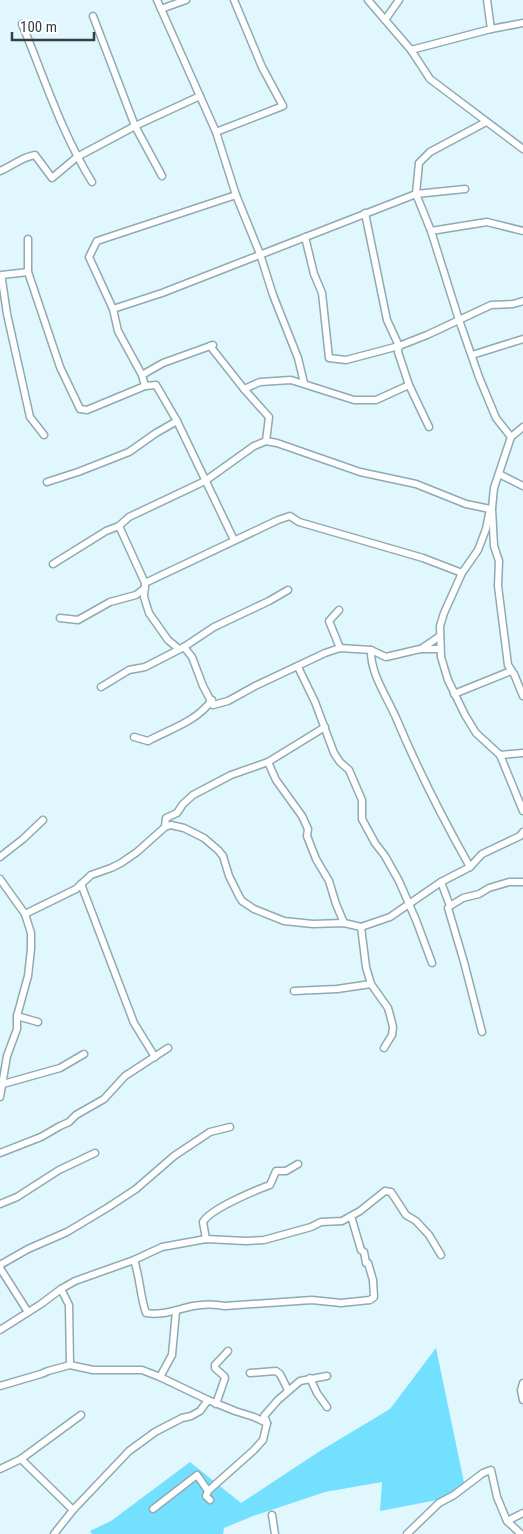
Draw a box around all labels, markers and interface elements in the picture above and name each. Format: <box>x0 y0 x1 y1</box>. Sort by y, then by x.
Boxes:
scale bar <box>12 10 95 42</box>
text: 100 m <box>20 18 57 36</box>

